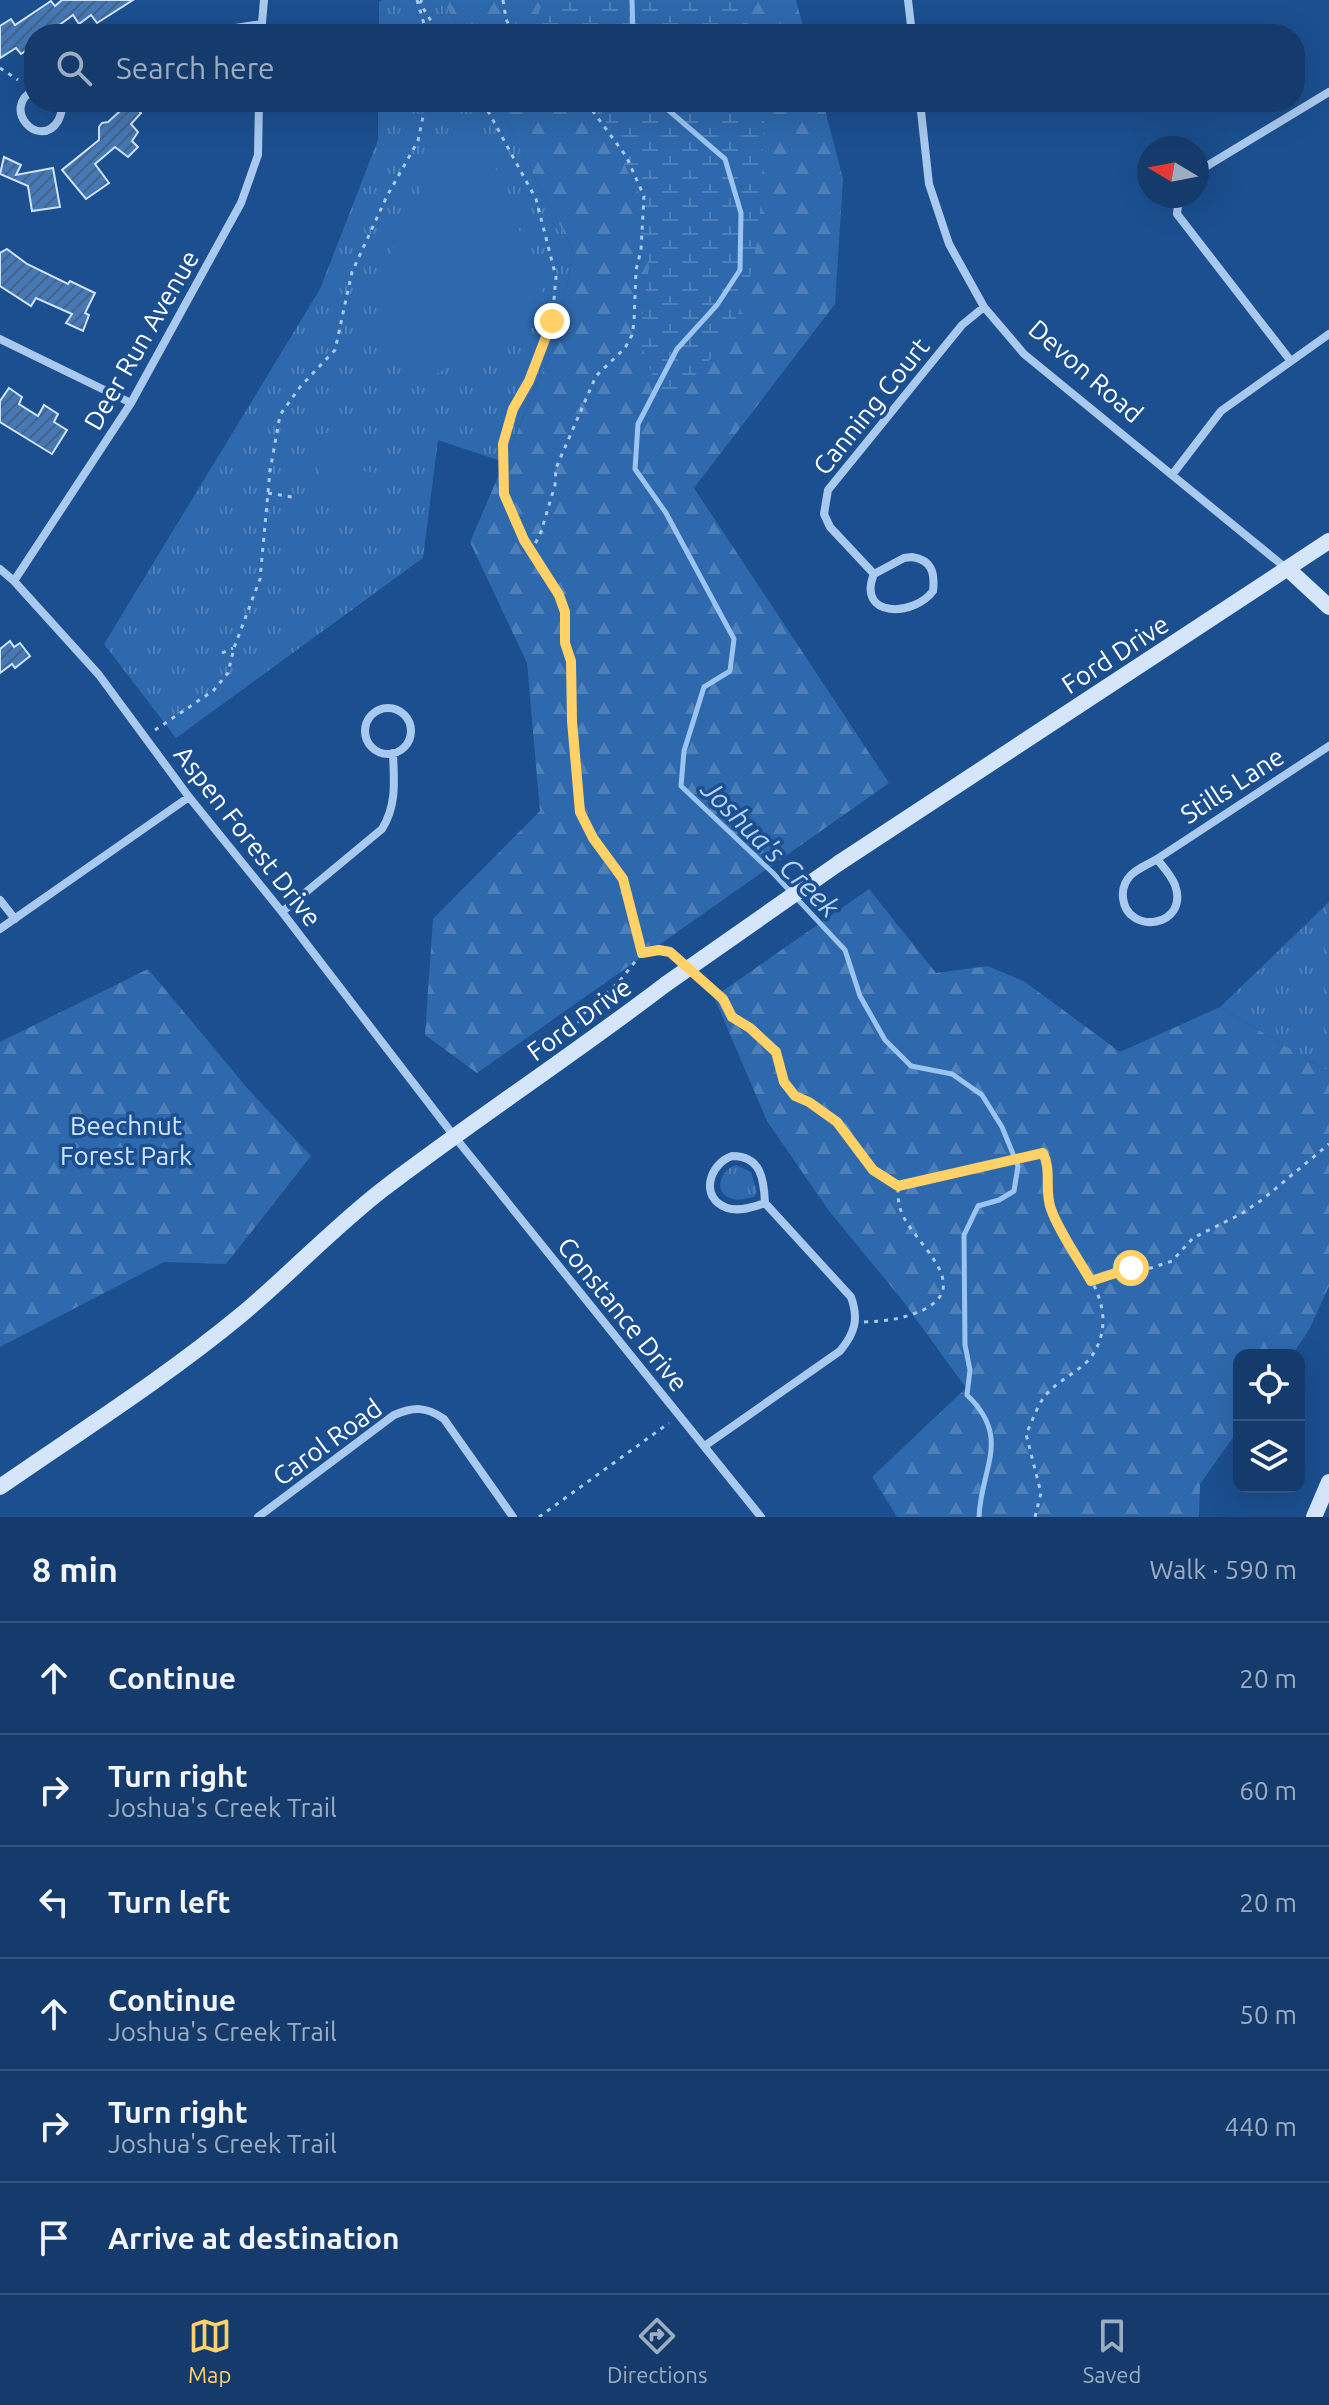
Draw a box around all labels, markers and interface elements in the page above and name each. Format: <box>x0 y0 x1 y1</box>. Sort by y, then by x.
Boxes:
search box <box>24 24 1305 112</box>
icon: search <box>52 46 96 90</box>
text: Search here <box>116 51 275 85</box>
north arrow <box>1137 136 1209 208</box>
street label: Deer Run Avenue <box>78 245 204 435</box>
route end <box>534 303 570 339</box>
street label: Devon Road <box>1023 314 1149 428</box>
street label: Canning Court <box>807 332 935 480</box>
street label: Ford Drive <box>1056 609 1174 699</box>
street label: Aspen Forest Drive <box>169 740 327 932</box>
street label: Stills Lane <box>1175 741 1289 829</box>
water label: Joshua's Creek <box>695 772 846 923</box>
street label: Ford Drive <box>521 972 637 1066</box>
park label: Beechnut Forest Park <box>60 1111 192 1170</box>
street label: Constance Drive <box>552 1231 694 1397</box>
route start <box>1113 1250 1149 1286</box>
map controls <box>1233 1349 1305 1493</box>
button: locate <box>1233 1349 1305 1421</box>
street label: Carol Road <box>267 1393 387 1491</box>
button: layers <box>1233 1421 1305 1493</box>
text: 8 min <box>32 1550 118 1588</box>
text: Walk · 590 m <box>1149 1555 1297 1584</box>
icon: ahead <box>32 1656 76 1700</box>
text: Continue <box>108 1661 236 1695</box>
text: 20 m <box>1239 1664 1297 1693</box>
text: Turn right <box>108 1759 248 1793</box>
icon: right <box>32 1768 76 1812</box>
text: 60 m <box>1239 1776 1297 1805</box>
text: Joshua's Creek Trail <box>108 1793 337 1822</box>
icon: left <box>32 1880 76 1924</box>
text: Turn left <box>108 1885 230 1919</box>
text: 20 m <box>1239 1888 1297 1917</box>
text: Continue <box>108 1983 236 2017</box>
icon: ahead <box>32 1992 76 2036</box>
text: 50 m <box>1239 2000 1297 2029</box>
text: Joshua's Creek Trail <box>108 2017 337 2046</box>
text: Turn right <box>108 2095 248 2129</box>
icon: right <box>32 2104 76 2148</box>
text: 440 m <box>1225 2112 1297 2141</box>
text: Joshua's Creek Trail <box>108 2129 337 2158</box>
icon: arrive <box>32 2216 76 2260</box>
text: Arrive at destination <box>108 2221 400 2255</box>
tab: Map <box>188 2314 232 2387</box>
tab: Directions <box>607 2314 707 2387</box>
tab: Saved <box>1083 2314 1141 2387</box>

